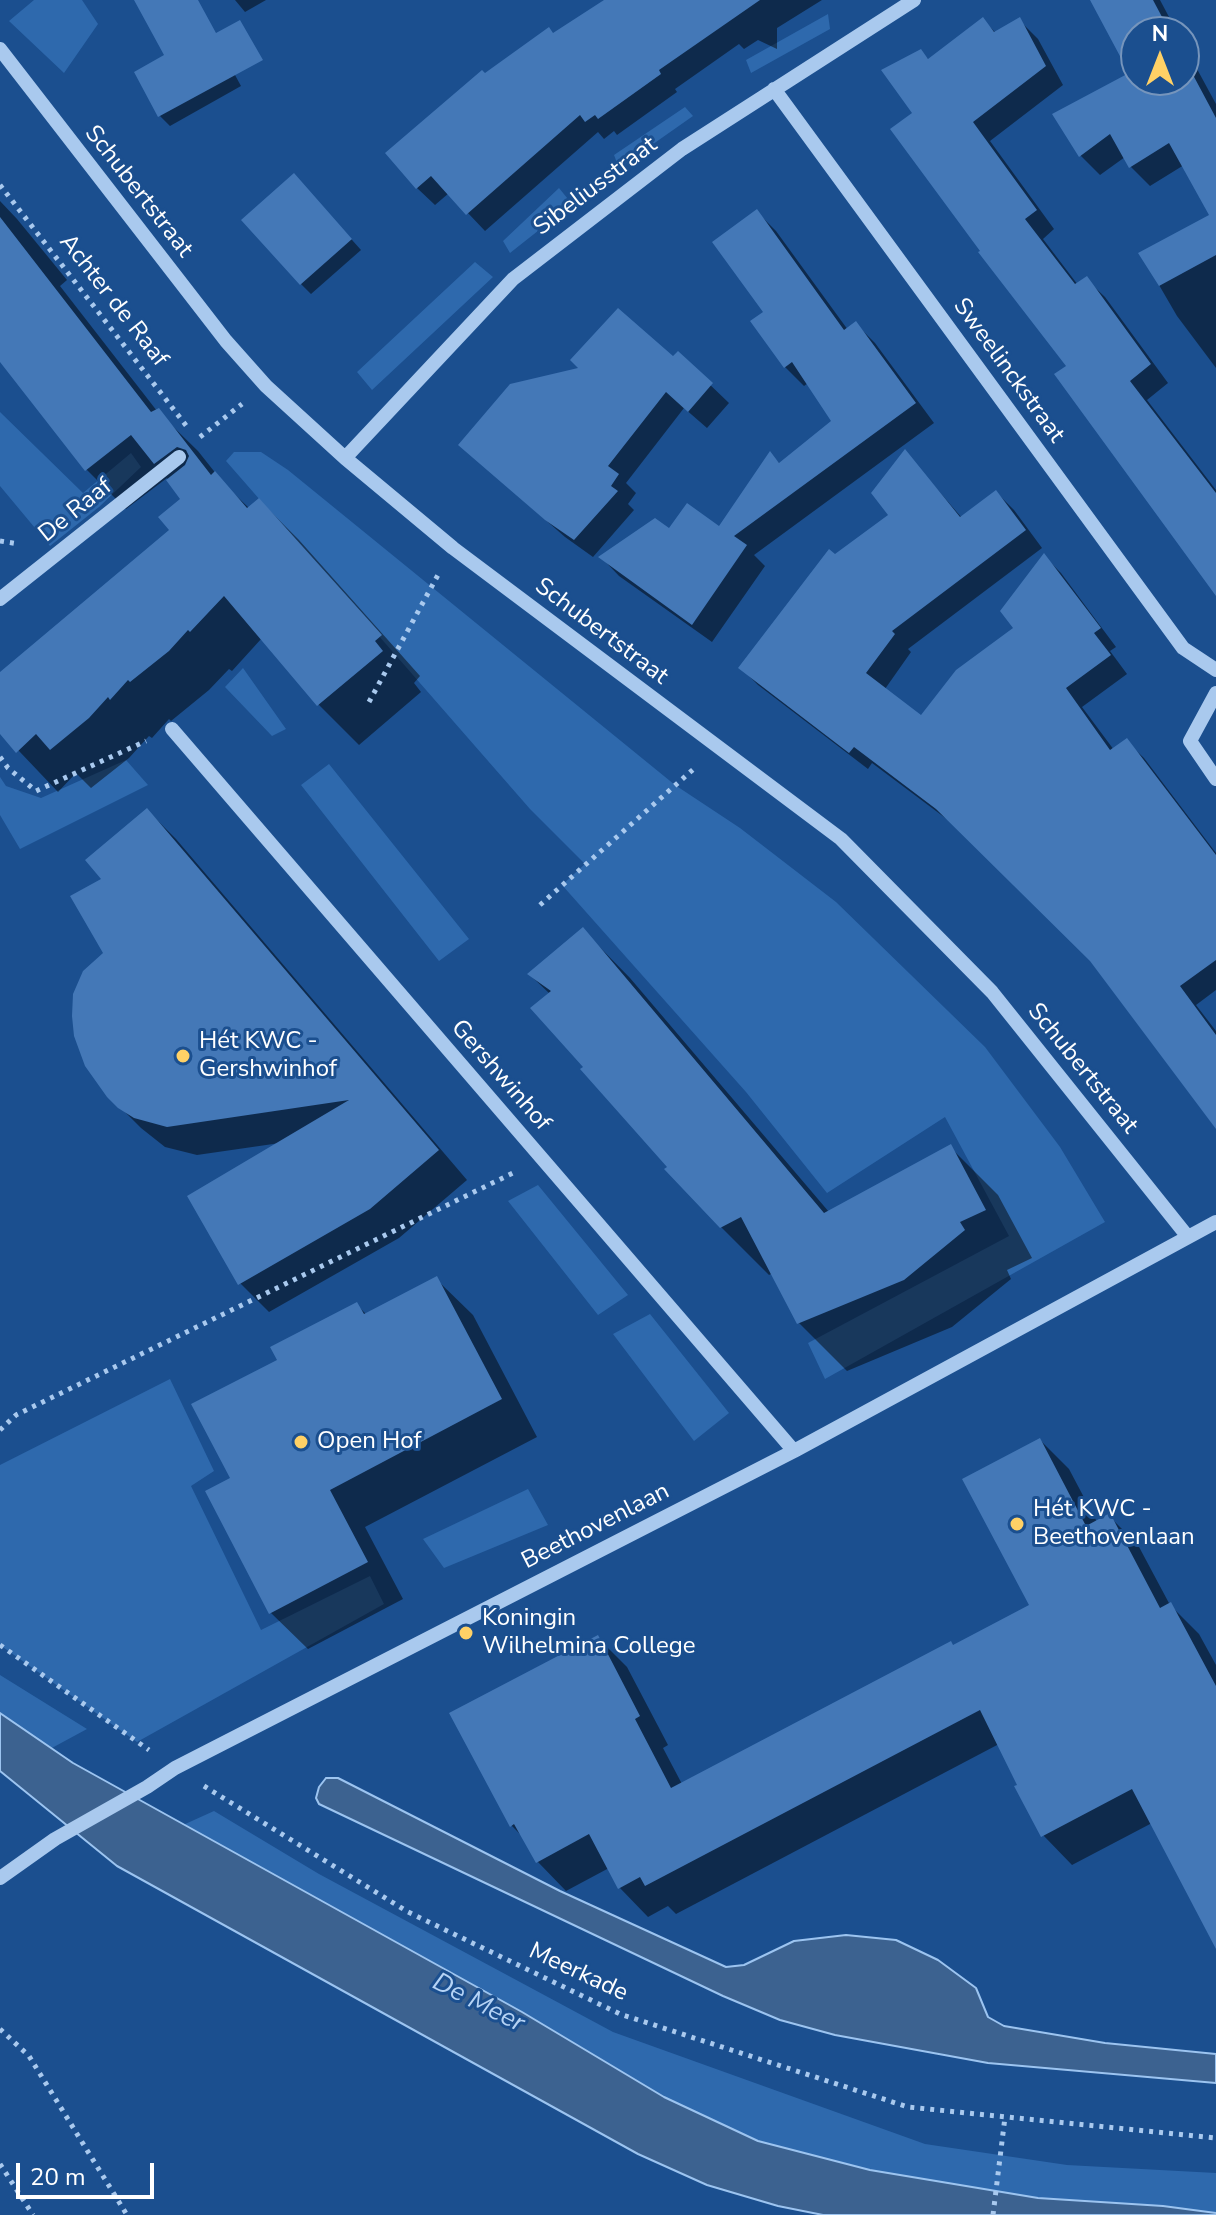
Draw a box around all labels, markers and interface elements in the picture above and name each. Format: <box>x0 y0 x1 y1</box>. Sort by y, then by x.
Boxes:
north arrow <box>1120 16 1200 96</box>
text: N <box>1152 19 1168 49</box>
street label: Schubertstraat <box>78 120 198 264</box>
street label: Sibeliusstraat <box>529 131 663 243</box>
street label: Achter de Raaf <box>52 229 174 373</box>
street label: Sweelinckstraat <box>946 293 1070 449</box>
street label: De Raaf <box>33 473 119 549</box>
street label: Schubertstraat <box>529 573 673 691</box>
street label: Schubertstraat <box>1021 998 1143 1140</box>
street label: Gershwinhof <box>444 1014 556 1138</box>
place label: Hét KWC - Gershwinhof <box>199 1028 337 1084</box>
marker: Hét KWC - Gershwinhof <box>174 1047 192 1065</box>
place label: Open Hof <box>317 1428 421 1456</box>
marker: Open Hof <box>292 1433 310 1451</box>
street label: Beethovenlaan <box>517 1477 675 1577</box>
place label: Hét KWC - Beethovenlaan <box>1033 1496 1195 1552</box>
marker: Hét KWC - Beethovenlaan <box>1008 1515 1026 1533</box>
place label: Koningin Wilhelmina College <box>482 1605 696 1661</box>
marker: Koningin Wilhelmina College <box>457 1624 475 1642</box>
street label: Meerkade <box>524 1938 632 2008</box>
water label: De Meer <box>427 1968 529 2040</box>
scale bar <box>20 2147 158 2197</box>
text: 20 m <box>30 2161 86 2193</box>

